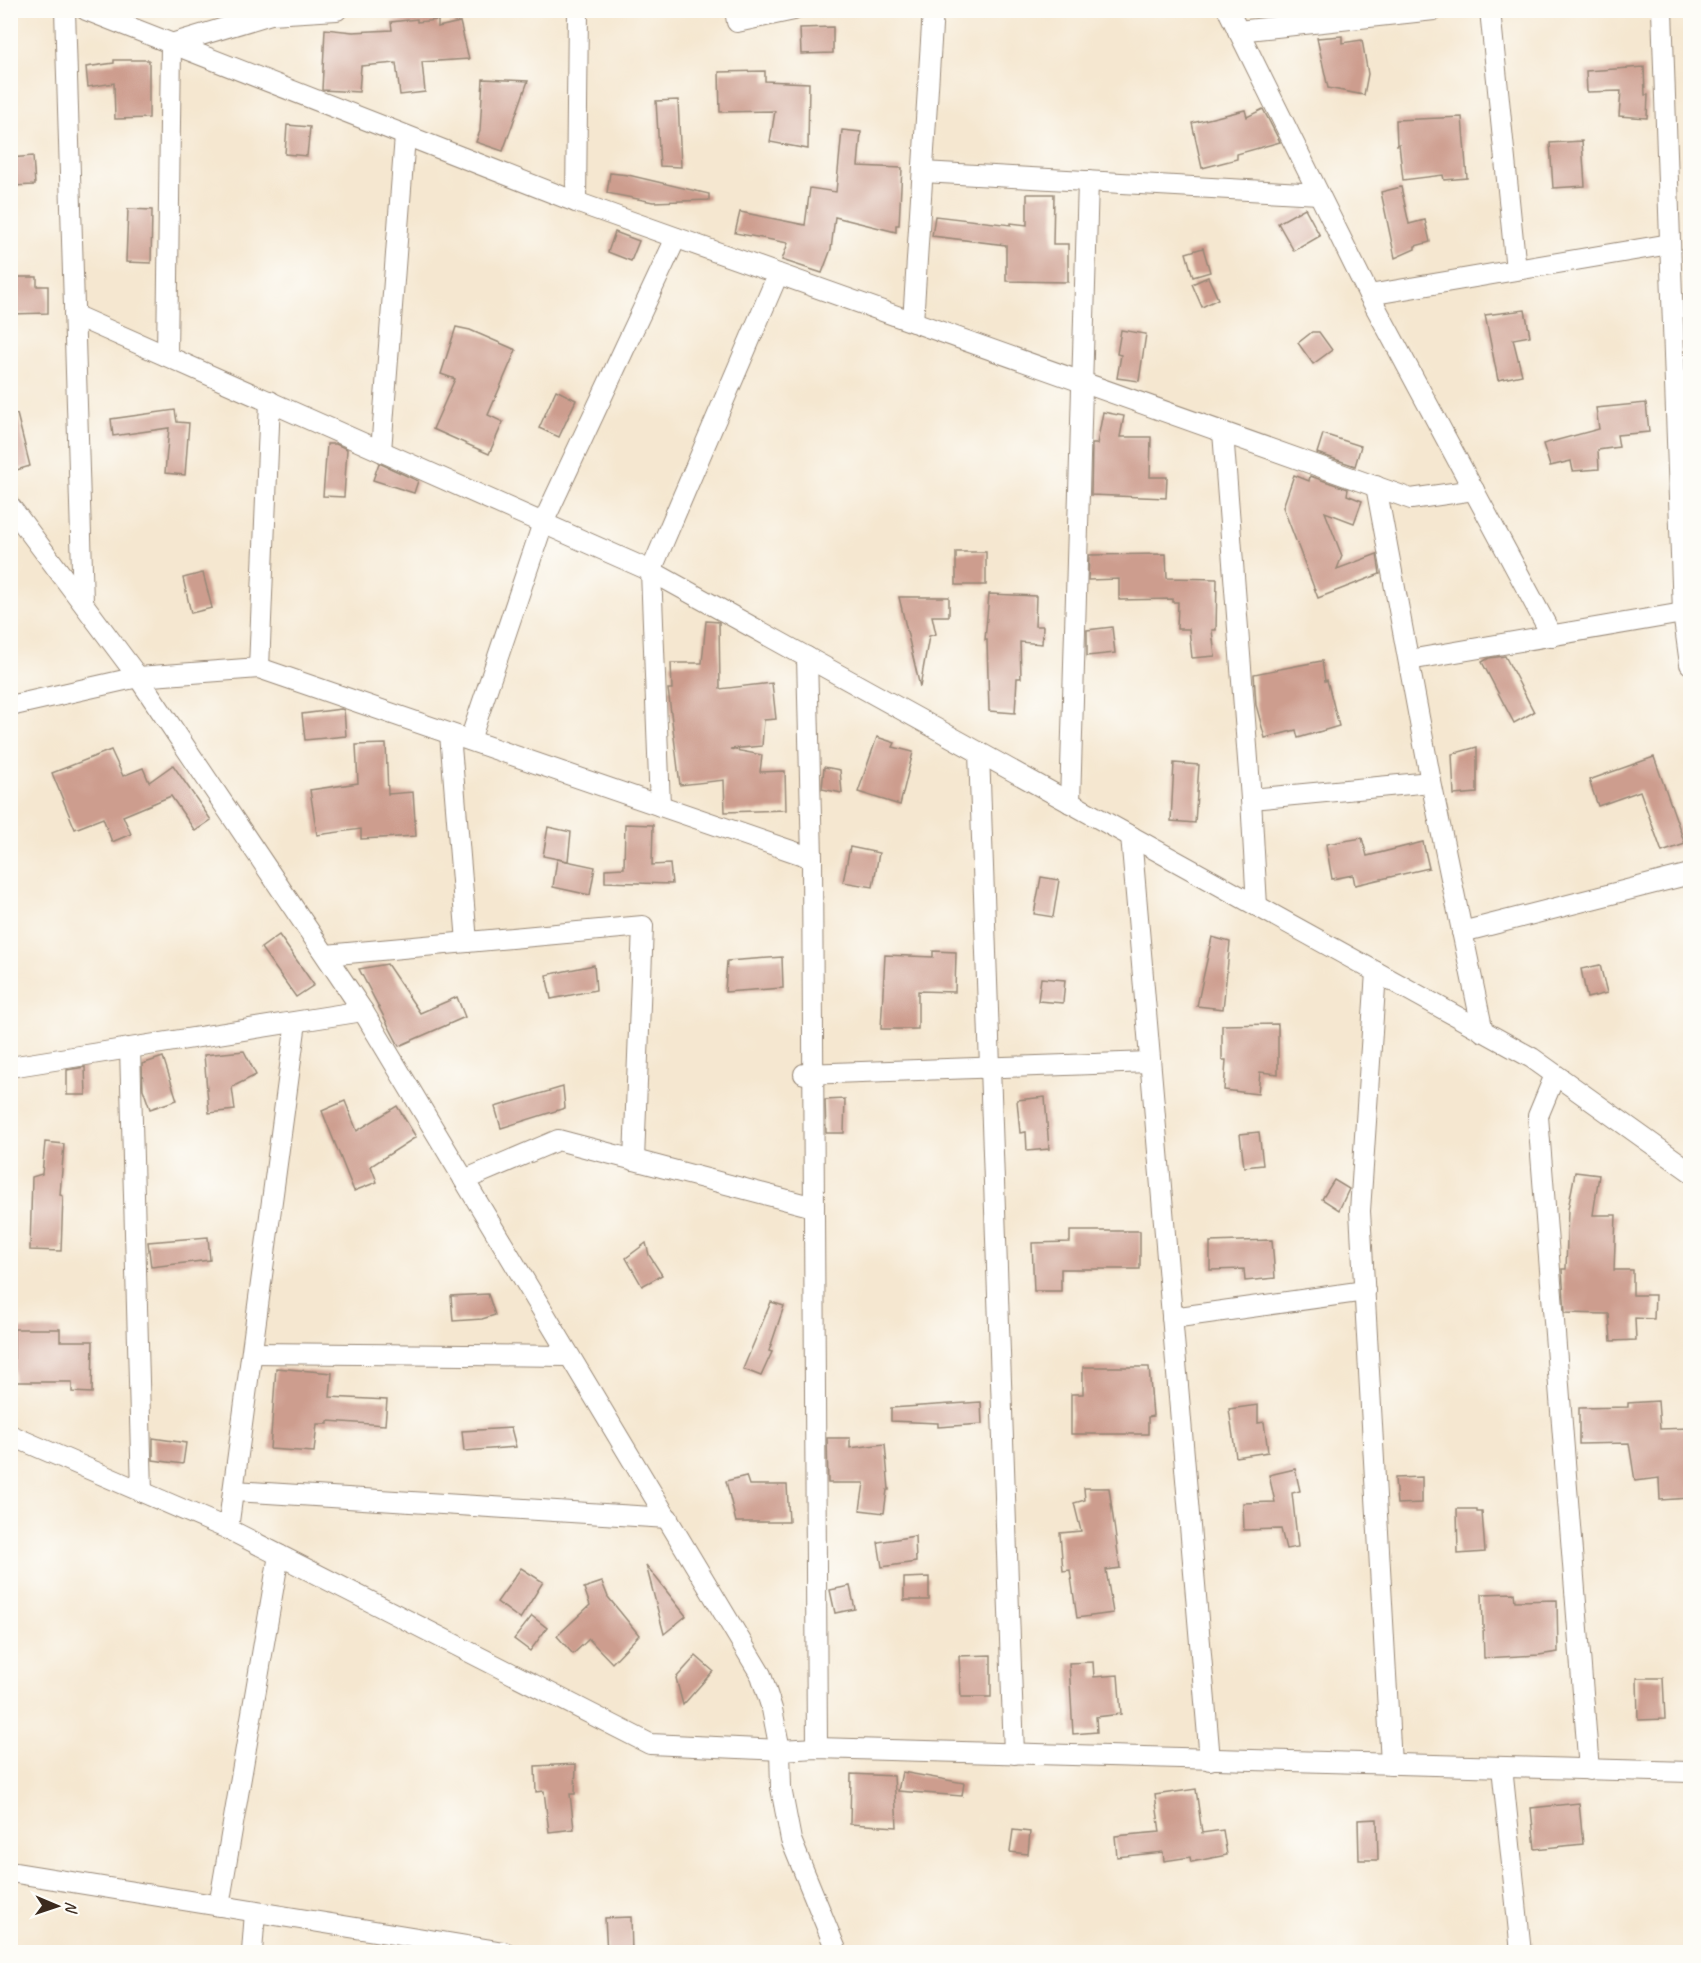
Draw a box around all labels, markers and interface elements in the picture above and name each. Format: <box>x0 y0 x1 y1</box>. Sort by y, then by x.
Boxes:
north arrow <box>27 1876 87 1936</box>
text: N <box>61 1901 81 1915</box>

